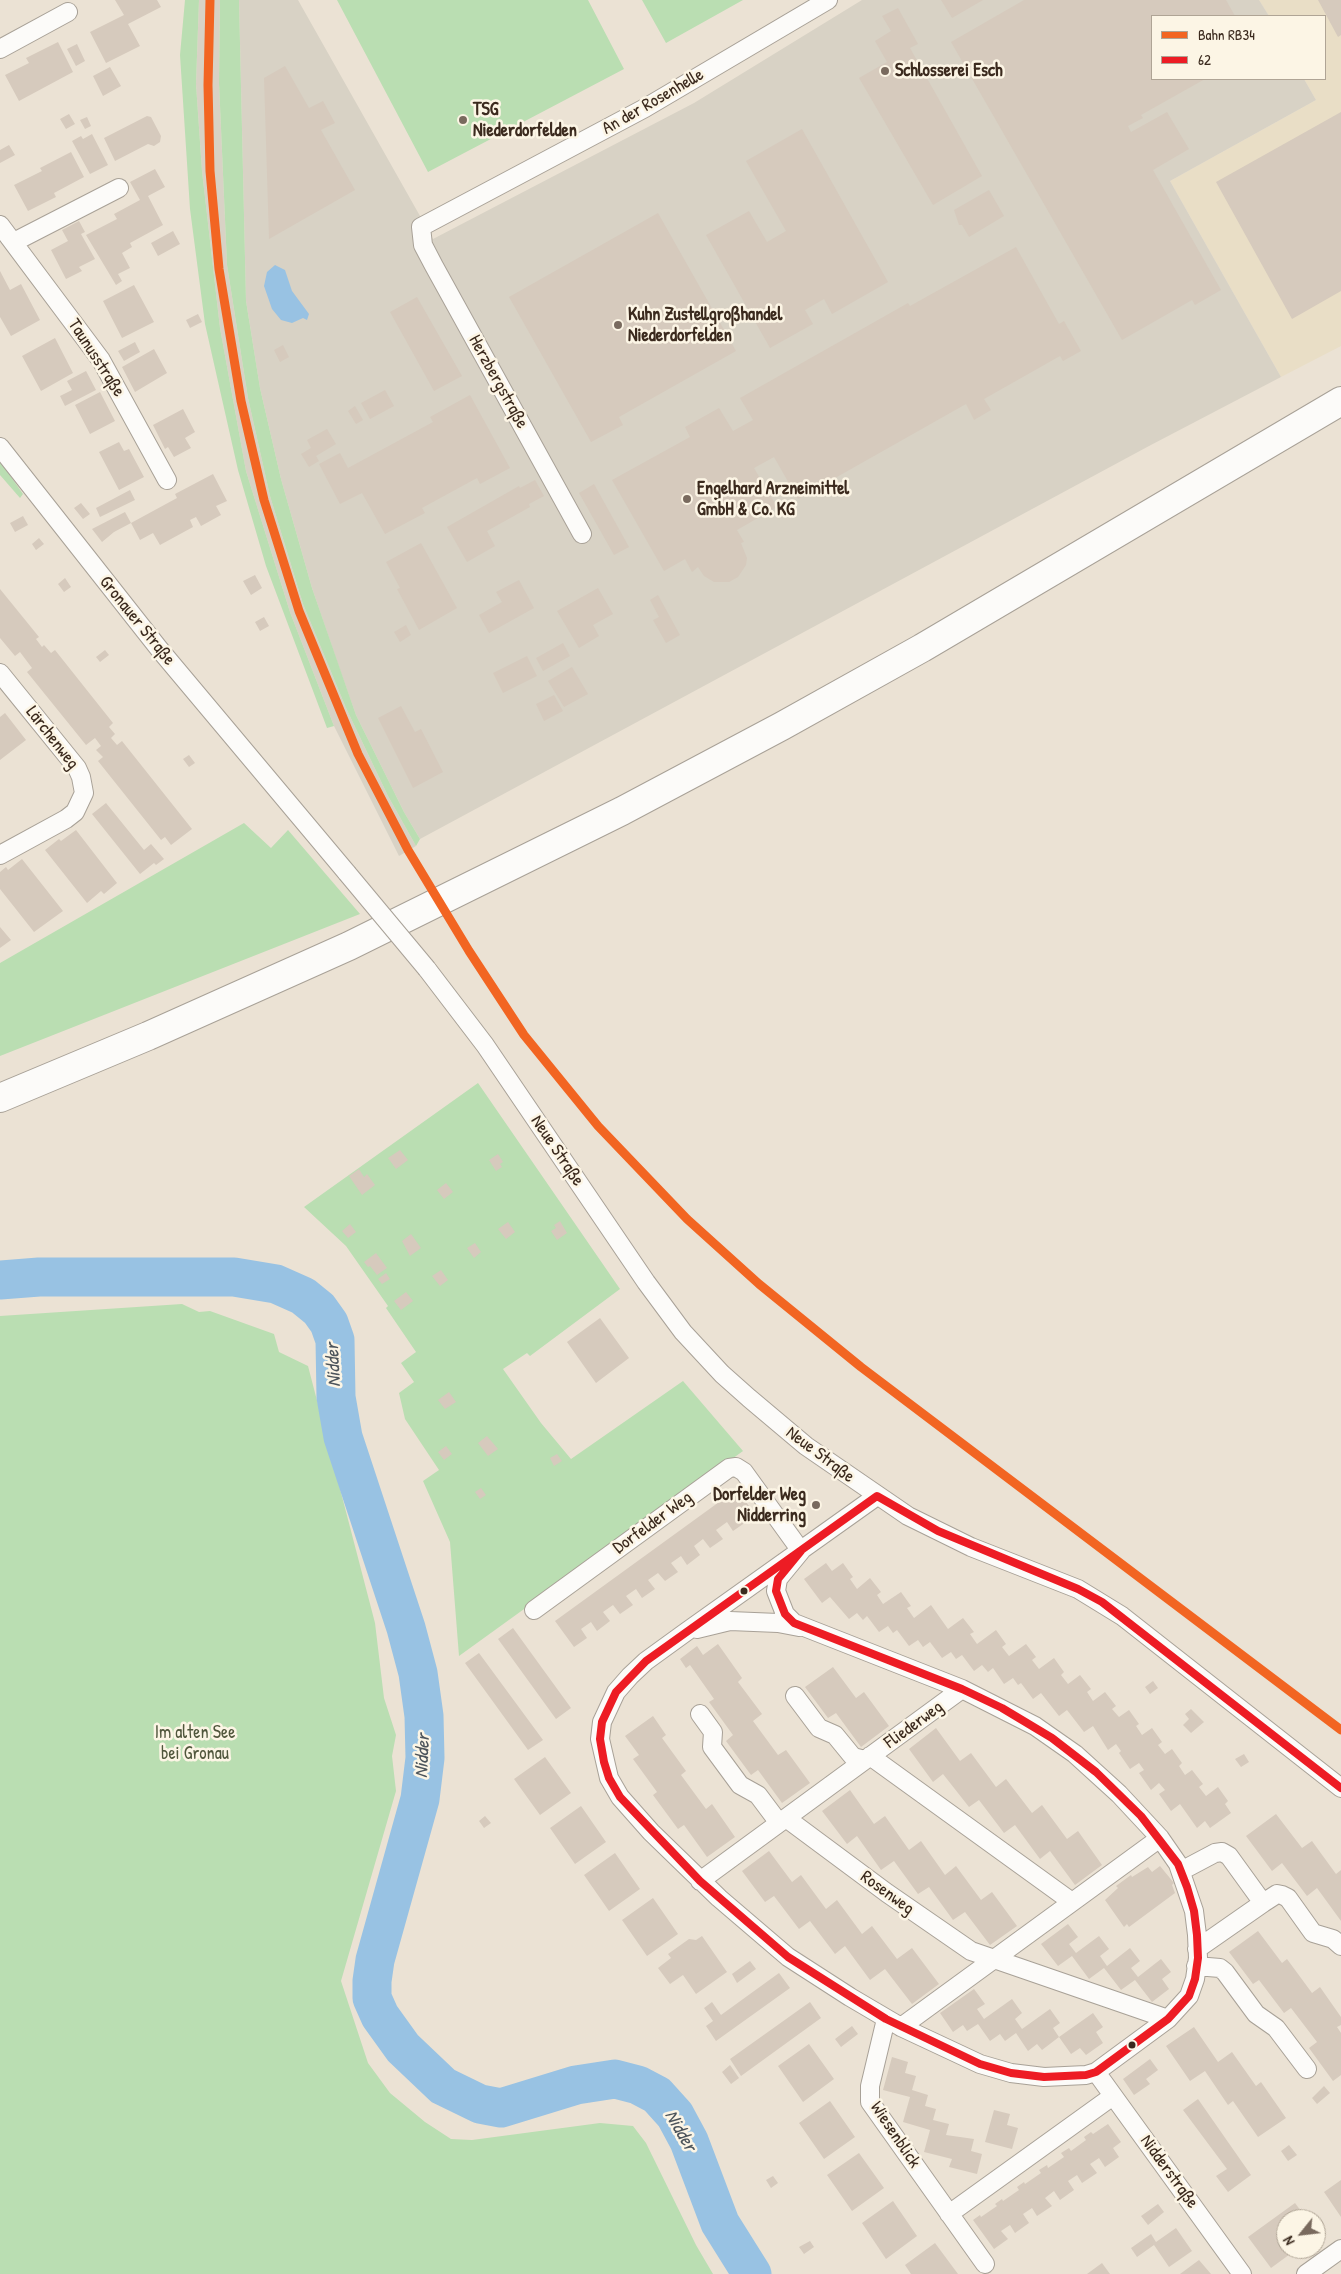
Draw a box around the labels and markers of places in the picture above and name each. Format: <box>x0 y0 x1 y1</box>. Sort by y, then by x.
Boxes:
place label: Schlosserei Esch <box>895 60 1003 82</box>
marker: Schlosserei Esch <box>879 65 891 77</box>
place label: TSG Niederdorfelden <box>473 99 577 142</box>
marker: TSG Niederdorfelden <box>457 114 469 126</box>
place label: Kuhn Zustellgroßhandel Niederdorfelden <box>628 304 782 346</box>
marker: Kuhn Zustellgroßhandel Niederdorfelden <box>612 319 624 331</box>
place label: Engelhard Arzneimittel GmbH & Co. KG <box>697 478 849 520</box>
marker: Engelhard Arzneimittel GmbH & Co. KG <box>681 493 693 505</box>
place label: Dorfelder Weg Nidderring <box>713 1484 806 1526</box>
marker: Dorfelder Weg Nidderring <box>810 1499 822 1511</box>
unlabelled marker <box>739 1586 749 1596</box>
unlabelled marker <box>1127 2040 1137 2050</box>

